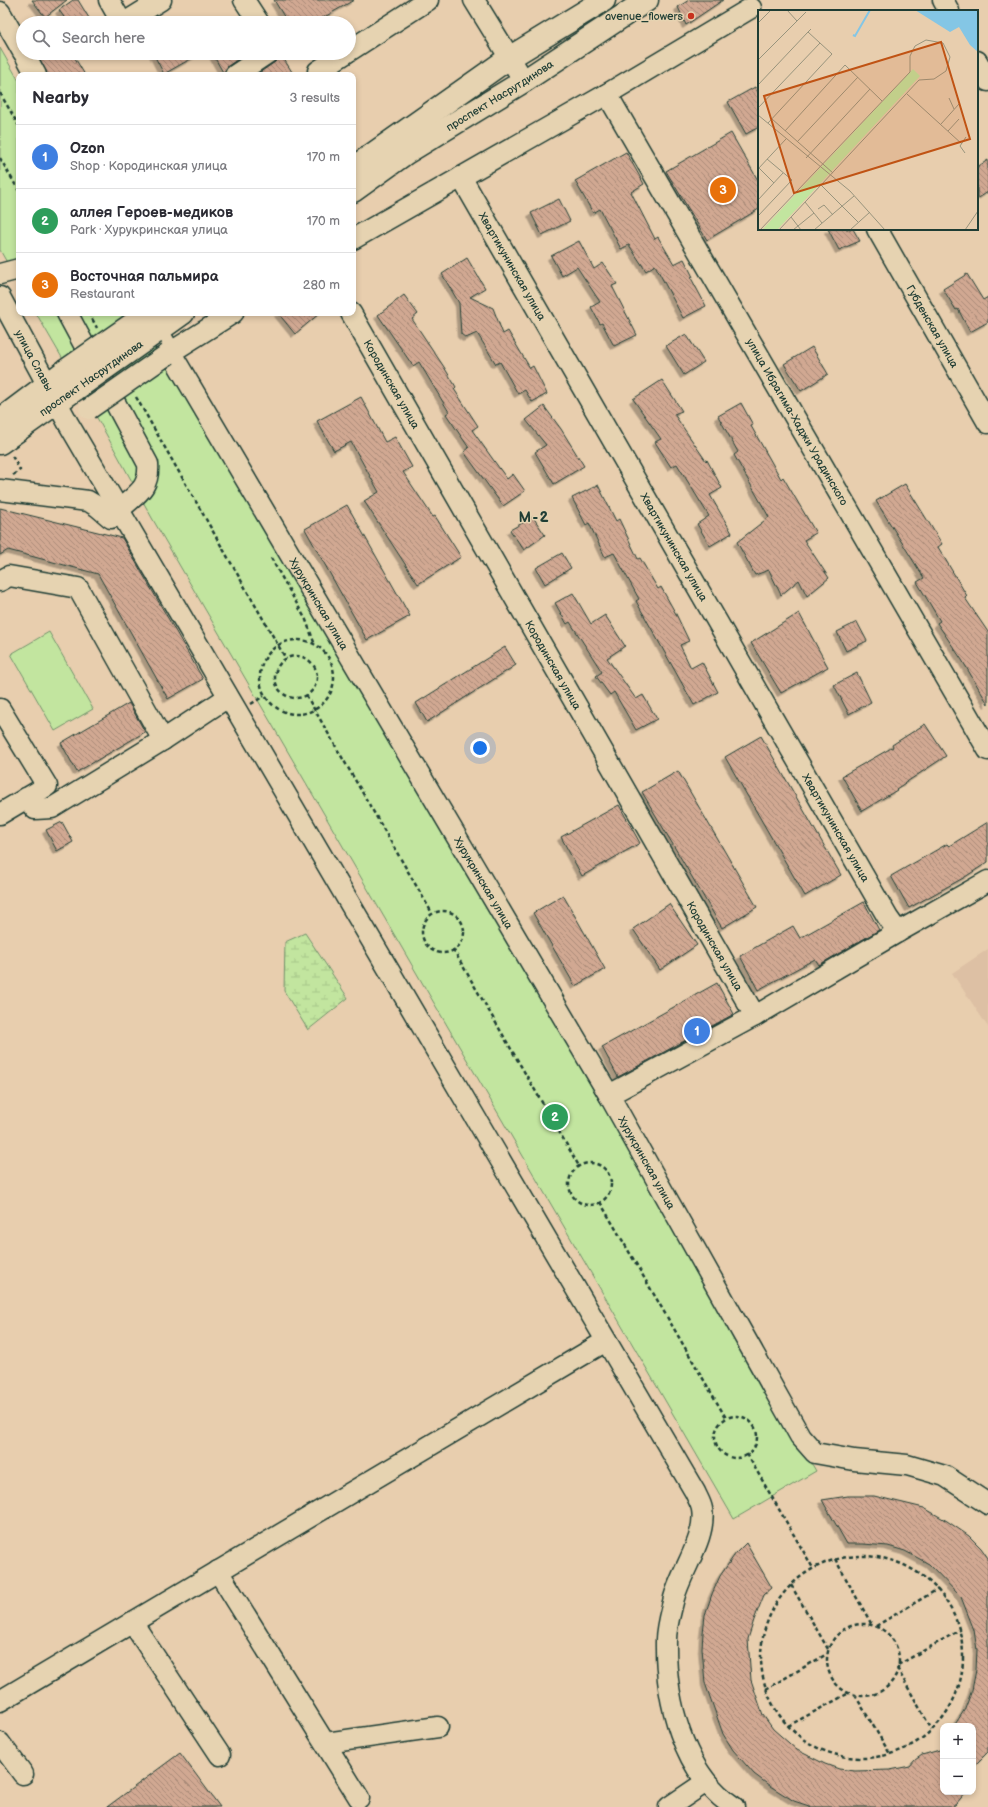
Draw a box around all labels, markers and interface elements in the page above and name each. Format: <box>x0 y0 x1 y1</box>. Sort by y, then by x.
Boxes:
place label: avenue_flowers <box>605 10 684 23</box>
inset map <box>758 10 978 230</box>
marker: avenue_flowers <box>686 11 696 21</box>
search box <box>16 16 356 60</box>
icon: search <box>30 27 52 49</box>
text: Search here <box>62 29 145 48</box>
street label: проспект Насрутдинова <box>444 57 556 134</box>
text: Nearby <box>32 88 89 108</box>
text: 3 results <box>289 90 340 106</box>
text: Ozon <box>70 139 105 158</box>
text: 1 <box>42 149 48 165</box>
text: 170 m <box>307 149 340 165</box>
text: Shop · Кородинская улица <box>70 158 227 174</box>
pin: 3 <box>710 175 736 205</box>
text: аллея Героев-медиков <box>70 203 233 222</box>
street label: Хвартикунинская улица <box>476 210 549 323</box>
text: 2 <box>41 213 49 229</box>
text: 170 m <box>307 213 340 229</box>
text: Park · Хурукринская улица <box>70 222 228 238</box>
text: Восточная пальмира <box>70 267 218 286</box>
text: 3 <box>41 277 49 293</box>
text: 280 m <box>303 277 340 293</box>
street label: Губденская улица <box>903 283 961 371</box>
text: Restaurant <box>70 286 135 302</box>
street label: улица Славы <box>12 328 56 393</box>
street label: улица Ибрагима-Хаджи Урадинского <box>743 336 851 508</box>
street label: проспект Насрутдинова <box>37 337 146 419</box>
street label: Кородинская улица <box>361 337 422 432</box>
street label: Хвартикунинская улица <box>637 491 710 604</box>
district label: М-2 <box>519 508 549 527</box>
street label: Хурукринская улица <box>286 556 351 653</box>
street label: Кородинская улица <box>522 618 584 713</box>
your location <box>470 738 490 758</box>
street label: Хвартикунинская улица <box>799 771 872 885</box>
street label: Хурукринская улица <box>451 835 516 932</box>
street label: Кородинская улица <box>684 899 745 994</box>
pin: 1 <box>684 1016 710 1046</box>
pin: 2 <box>542 1102 568 1132</box>
street label: Хурукринская улица <box>615 1114 678 1212</box>
map controls <box>940 1723 976 1795</box>
button: + <box>940 1723 976 1759</box>
button: − <box>940 1759 976 1795</box>

